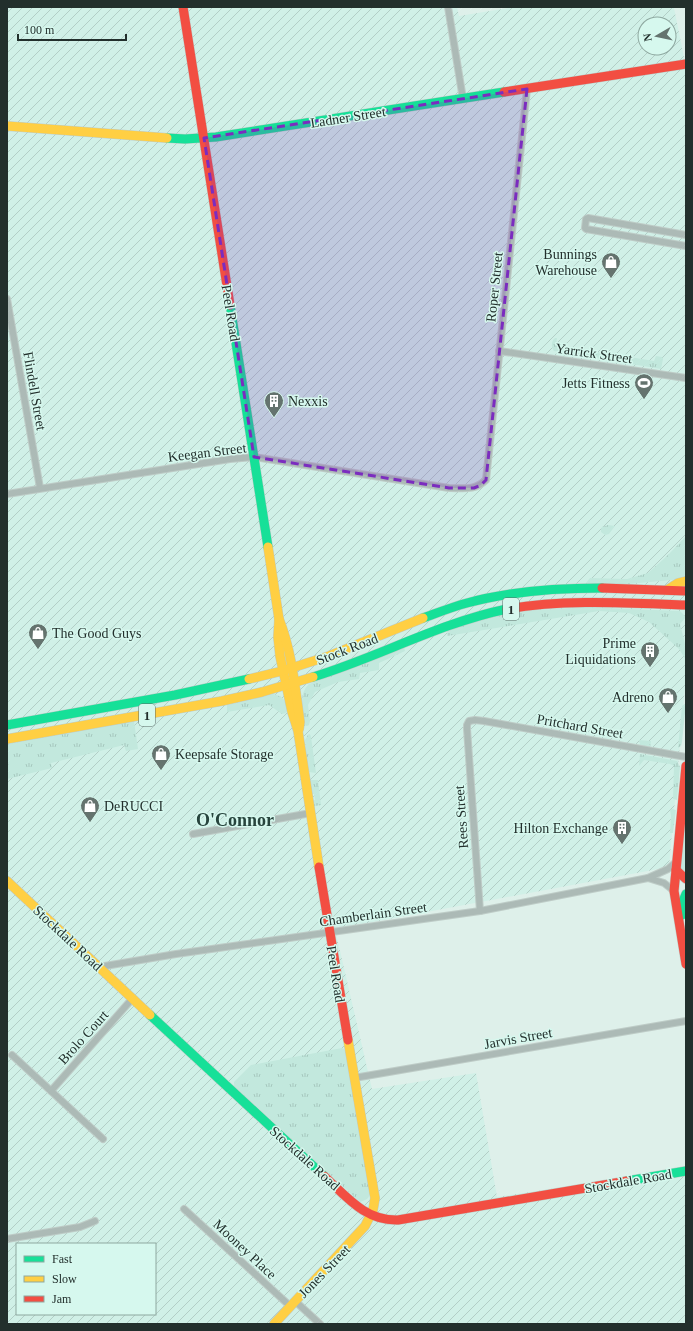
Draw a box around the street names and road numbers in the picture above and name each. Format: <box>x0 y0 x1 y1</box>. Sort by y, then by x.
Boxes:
street label: Ladner Street <box>309 104 387 131</box>
street label: Roper Street <box>483 251 506 323</box>
street label: Peel Road <box>219 284 242 342</box>
street label: Yarrick Street <box>555 341 633 366</box>
street label: Flindell Street <box>20 351 49 432</box>
street label: Keegan Street <box>167 440 247 465</box>
road number: 1 <box>503 598 519 620</box>
street label: Stock Road <box>314 631 380 668</box>
road number: 1 <box>139 704 155 726</box>
street label: Pritchard Street <box>536 712 624 741</box>
street label: Rees Street <box>452 785 471 849</box>
street label: Chamberlain Street <box>318 900 428 929</box>
street label: Stockdale Road <box>30 903 105 974</box>
street label: Peel Road <box>324 945 347 1003</box>
street label: Brolo Court <box>55 1007 112 1067</box>
street label: Jarvis Street <box>483 1025 553 1052</box>
street label: Stockdale Road <box>267 1123 342 1193</box>
street label: Stockdale Road <box>583 1166 673 1197</box>
street label: Mooney Place <box>210 1216 279 1282</box>
street label: Jones Street <box>296 1242 353 1301</box>

